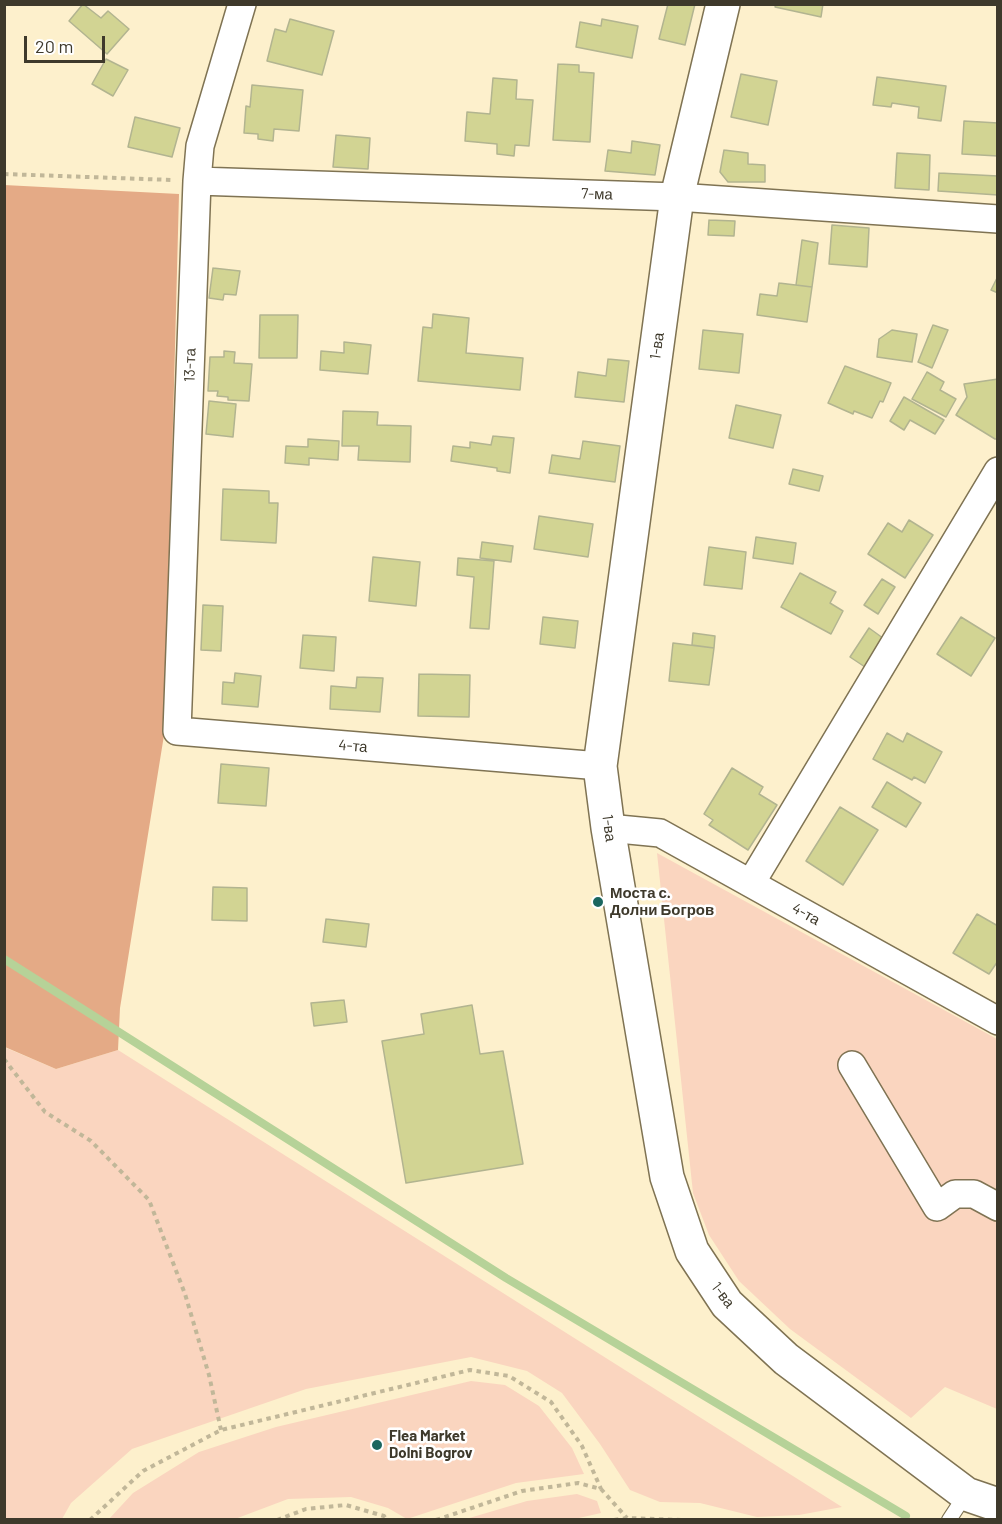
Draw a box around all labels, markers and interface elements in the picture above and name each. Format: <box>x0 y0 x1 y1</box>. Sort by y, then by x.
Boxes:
scale bar <box>27 24 108 62</box>
text: 20 m <box>35 35 73 57</box>
street label: 7-ма <box>581 184 613 204</box>
street label: 1-ва <box>646 331 668 361</box>
street label: 13-та <box>180 348 200 382</box>
street label: 4-та <box>338 736 368 756</box>
street label: 1-ва <box>598 813 620 843</box>
place label: Моста с. Долни Богров <box>610 884 714 919</box>
marker: Моста с. Долни Богров <box>591 895 605 909</box>
street label: 4-та <box>789 899 823 929</box>
street label: 1-ва <box>708 1279 738 1311</box>
place label: Flea Market Dolni Bogrov <box>389 1427 473 1462</box>
marker: Flea Market Dolni Bogrov <box>370 1438 384 1452</box>

